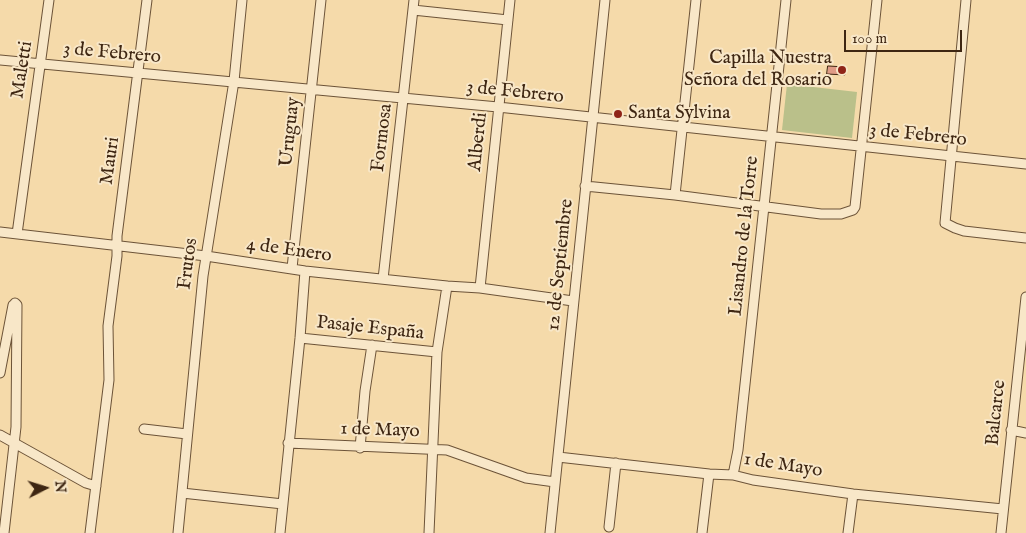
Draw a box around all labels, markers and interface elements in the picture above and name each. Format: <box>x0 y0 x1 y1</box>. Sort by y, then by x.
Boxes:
scale bar <box>846 20 964 52</box>
text: 100 m <box>852 29 887 48</box>
street label: 3 de Febrero <box>62 38 162 70</box>
street label: Maletti <box>7 40 39 100</box>
place label: Capilla Nuestra Señora del Rosario <box>684 48 832 92</box>
marker: Capilla Nuestra Señora del Rosario <box>836 64 848 76</box>
street label: 3 de Febrero <box>465 77 565 109</box>
street label: Uruguay <box>276 96 306 168</box>
street label: Formosa <box>367 102 399 174</box>
place label: Santa Sylvina <box>628 103 730 125</box>
marker: Santa Sylvina <box>612 108 624 120</box>
street label: Alberdi <box>465 111 493 173</box>
street label: 3 de Febrero <box>868 120 968 152</box>
street label: Mauri <box>96 136 126 186</box>
street label: Lisandro de la Torre <box>725 155 765 317</box>
street label: 12 de Septiembre <box>543 198 579 332</box>
street label: 4 de Enero <box>245 234 333 268</box>
street label: Frutos <box>174 237 204 291</box>
street label: Pasaje España <box>315 312 425 346</box>
street label: Balcarce <box>982 379 1012 447</box>
street label: 1 de Mayo <box>340 418 420 444</box>
street label: 1 de Mayo <box>742 449 824 483</box>
north arrow <box>20 463 70 513</box>
text: N <box>50 480 69 494</box>

